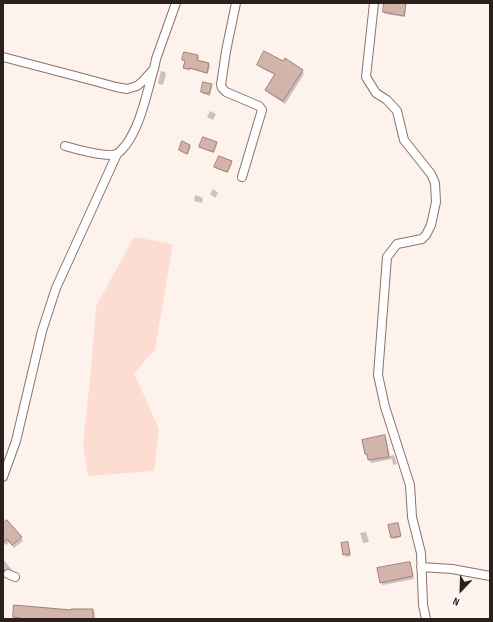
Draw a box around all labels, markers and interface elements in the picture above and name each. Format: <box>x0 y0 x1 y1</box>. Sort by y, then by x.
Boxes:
north arrow <box>441 570 481 610</box>
text: N <box>451 594 461 609</box>

